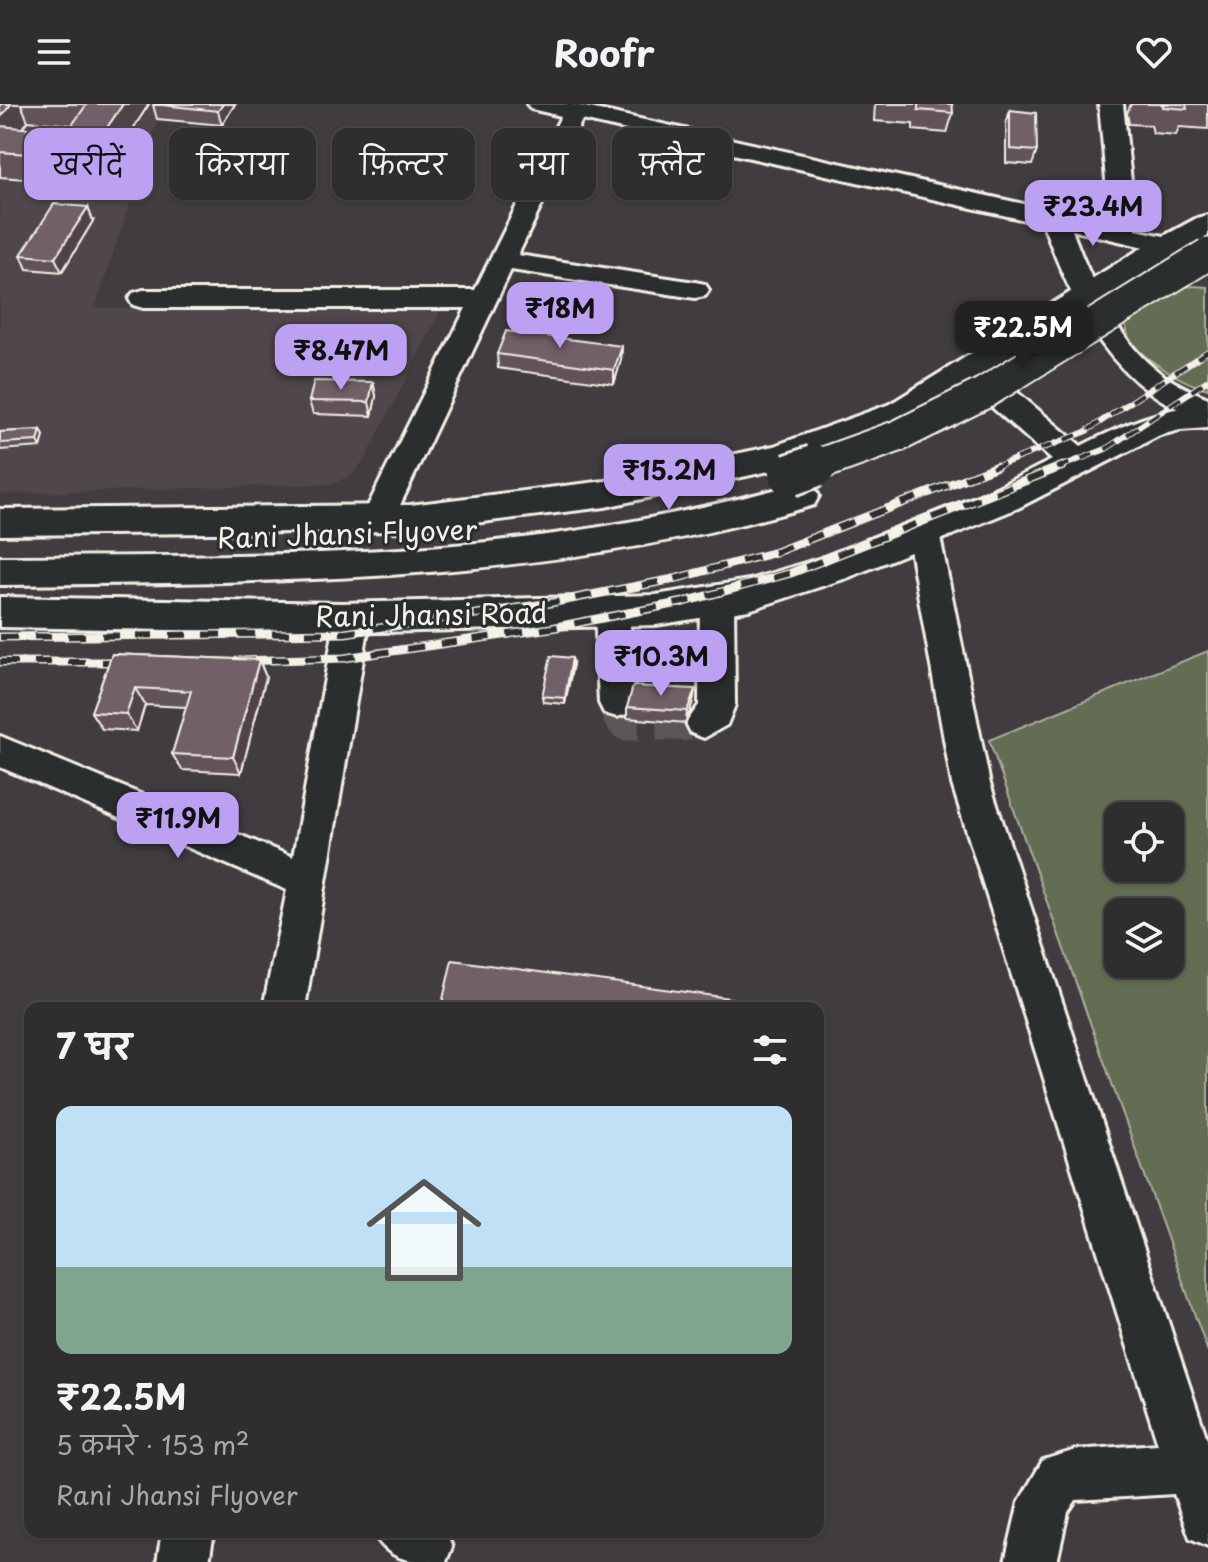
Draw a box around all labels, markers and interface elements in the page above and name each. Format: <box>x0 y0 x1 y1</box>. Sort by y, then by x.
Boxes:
text: Roofr <box>553 25 655 79</box>
icon: menu <box>32 30 76 74</box>
icon: heart <box>1132 30 1176 74</box>
chip: खरीदें <box>24 128 153 200</box>
chip: किराया <box>169 128 316 200</box>
chip: फ़िल्टर <box>332 128 475 200</box>
chip: नया <box>491 128 596 200</box>
chip: फ़्लैट <box>612 128 732 200</box>
pin: ₹23.4M <box>1028 180 1158 248</box>
text: ₹23.4M <box>1043 186 1143 225</box>
pin: ₹18M <box>513 282 607 350</box>
text: ₹18M <box>525 288 595 327</box>
pin: ₹22.5M <box>958 301 1088 369</box>
text: ₹22.5M <box>973 307 1073 346</box>
pin: ₹8.47M <box>276 324 406 392</box>
text: ₹8.47M <box>293 330 389 369</box>
pin: ₹15.2M <box>604 444 734 512</box>
text: ₹15.2M <box>622 450 716 489</box>
street label: Rani Jhansi Flyover <box>216 506 478 559</box>
street label: Rani Jhansi Road <box>315 590 547 637</box>
pin: ₹10.3M <box>596 630 726 698</box>
text: ₹10.3M <box>613 636 709 675</box>
pin: ₹11.9M <box>113 792 243 860</box>
text: ₹11.9M <box>135 798 221 837</box>
map controls <box>1104 802 1184 978</box>
button: locate <box>1104 802 1184 882</box>
button: layers <box>1104 898 1184 978</box>
text: 7 घर <box>56 1019 132 1071</box>
icon: filters <box>748 1028 792 1072</box>
icon: home <box>352 1158 496 1302</box>
text: ₹22.5M <box>56 1370 187 1422</box>
text: 5 कमरे · 153 m² <box>56 1425 249 1464</box>
text: Rani Jhansi Flyover <box>56 1475 298 1514</box>

